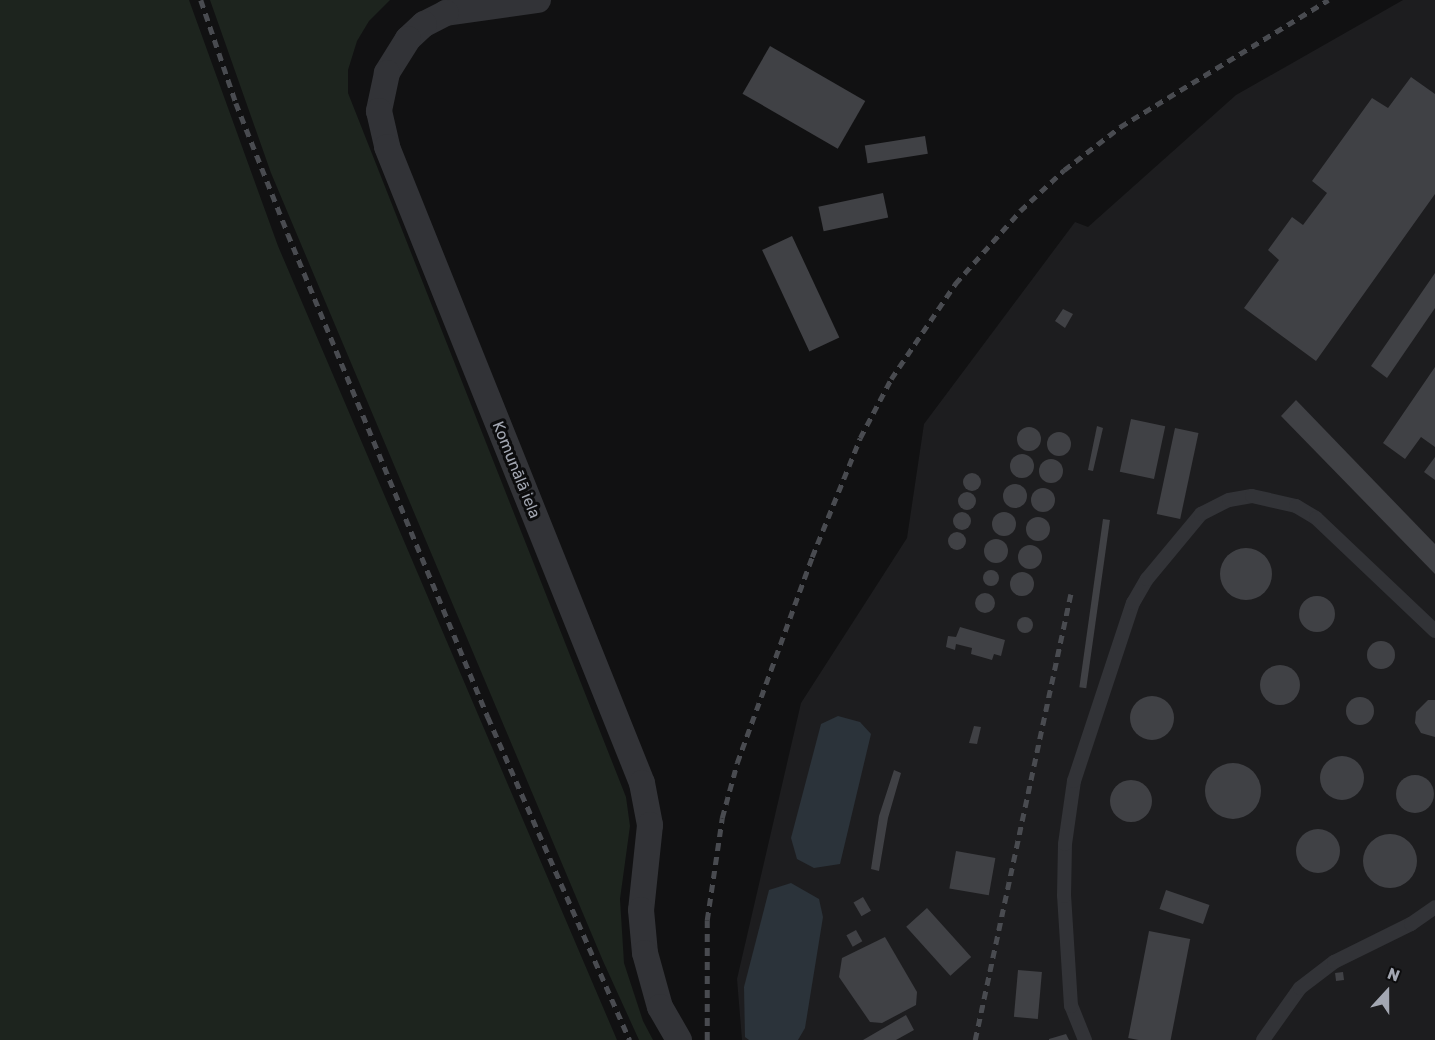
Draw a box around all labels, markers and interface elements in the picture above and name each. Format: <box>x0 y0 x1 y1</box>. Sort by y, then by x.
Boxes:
street label: Komunālā iela <box>488 419 544 521</box>
north arrow <box>1357 962 1417 1022</box>
text: N <box>1385 964 1402 986</box>

